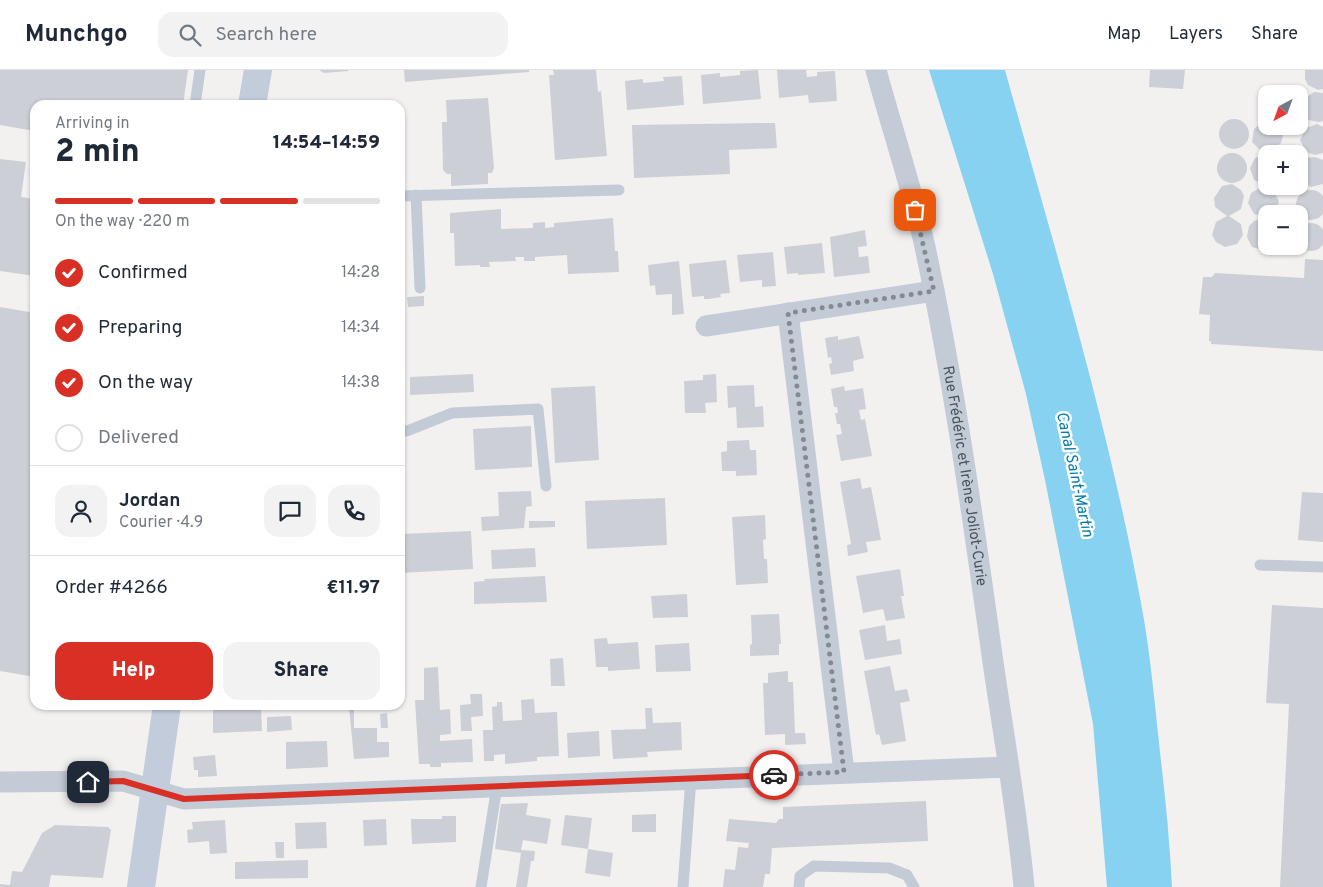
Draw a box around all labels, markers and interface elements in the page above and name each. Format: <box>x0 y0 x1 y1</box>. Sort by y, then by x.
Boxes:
search box <box>158 12 508 57</box>
text: Munchgo <box>25 20 128 50</box>
icon: search <box>176 21 204 49</box>
text: Search here <box>216 23 317 47</box>
text: Map <box>1107 23 1141 46</box>
text: Layers <box>1169 23 1223 46</box>
text: Share <box>1251 23 1298 46</box>
north arrow <box>1258 85 1308 135</box>
map controls <box>1258 85 1308 255</box>
text: Arriving in <box>55 114 130 134</box>
text: 14:54–14:59 <box>273 131 380 155</box>
text: 2 min <box>55 133 140 173</box>
button: + <box>1258 145 1308 195</box>
pin <box>894 189 936 231</box>
icon: bag <box>901 196 929 224</box>
button: − <box>1258 205 1308 255</box>
text: On the way · 220 m <box>55 212 190 232</box>
icon: check <box>55 259 83 287</box>
text: Confirmed <box>98 261 188 285</box>
text: 14:28 <box>341 263 380 283</box>
icon: check <box>55 314 83 342</box>
text: Preparing <box>98 316 182 340</box>
text: 14:34 <box>341 318 380 338</box>
street label: Rue Frédéric et Irène Joliot-Curie <box>937 364 990 587</box>
icon: check <box>55 369 83 397</box>
text: On the way <box>98 371 193 395</box>
text: 14:38 <box>341 373 380 393</box>
water label: Canal Saint-Martin <box>1051 410 1097 539</box>
text: Delivered <box>98 426 179 450</box>
button: person <box>55 485 107 537</box>
button: chat <box>264 485 316 537</box>
button: phone <box>328 485 380 537</box>
text: Jordan <box>119 489 181 513</box>
text: Courier · 4.9 <box>119 513 203 533</box>
text: Order #4266 <box>55 576 168 600</box>
text: €11.97 <box>326 576 380 600</box>
button: Help <box>55 642 213 700</box>
button: Share <box>223 642 380 700</box>
courier <box>749 750 799 800</box>
pin <box>67 761 109 803</box>
icon: car <box>760 761 788 789</box>
icon: home <box>74 768 102 796</box>

